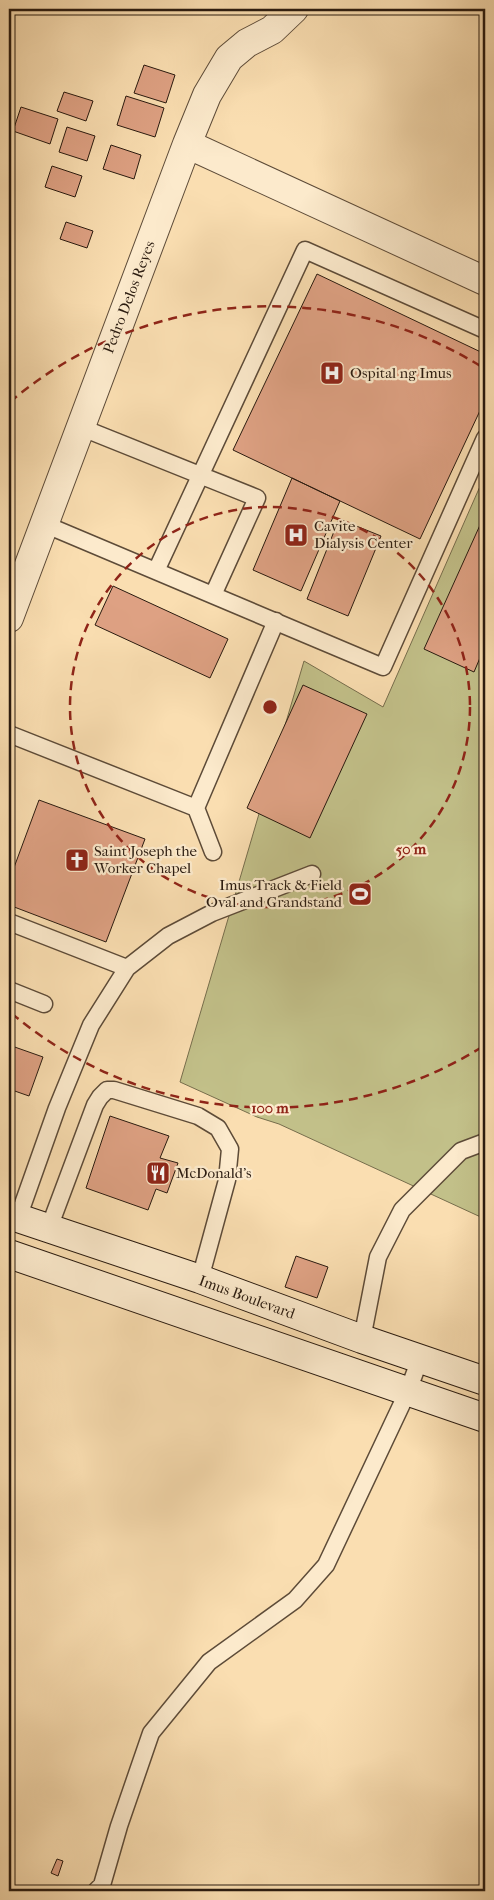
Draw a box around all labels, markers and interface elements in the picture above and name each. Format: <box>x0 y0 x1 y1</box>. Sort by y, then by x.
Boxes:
street label: Pedro Delos Reyes <box>99 238 159 356</box>
hospital icon: Ospital ng Imus <box>319 360 345 386</box>
place label: Ospital ng Imus <box>350 364 452 382</box>
place label: Cavite Dialysis Center <box>314 517 413 552</box>
hospital icon: Cavite Dialysis Center <box>283 522 309 548</box>
centre of rings <box>261 698 279 716</box>
text: 50 m <box>396 840 427 858</box>
place label: Saint Joseph the Worker Chapel <box>93 842 198 877</box>
church icon: Saint Joseph the Worker Chapel <box>64 847 90 873</box>
place label: Imus Track & Field Oval and Grandstand <box>206 876 343 911</box>
sports icon: Imus Track & Field Oval and Grandstand <box>347 881 373 907</box>
text: 100 m <box>251 1099 289 1117</box>
restaurant icon: McDonald's <box>145 1160 171 1186</box>
place label: McDonald's <box>176 1164 252 1182</box>
street label: Imus Boulevard <box>196 1271 298 1323</box>

